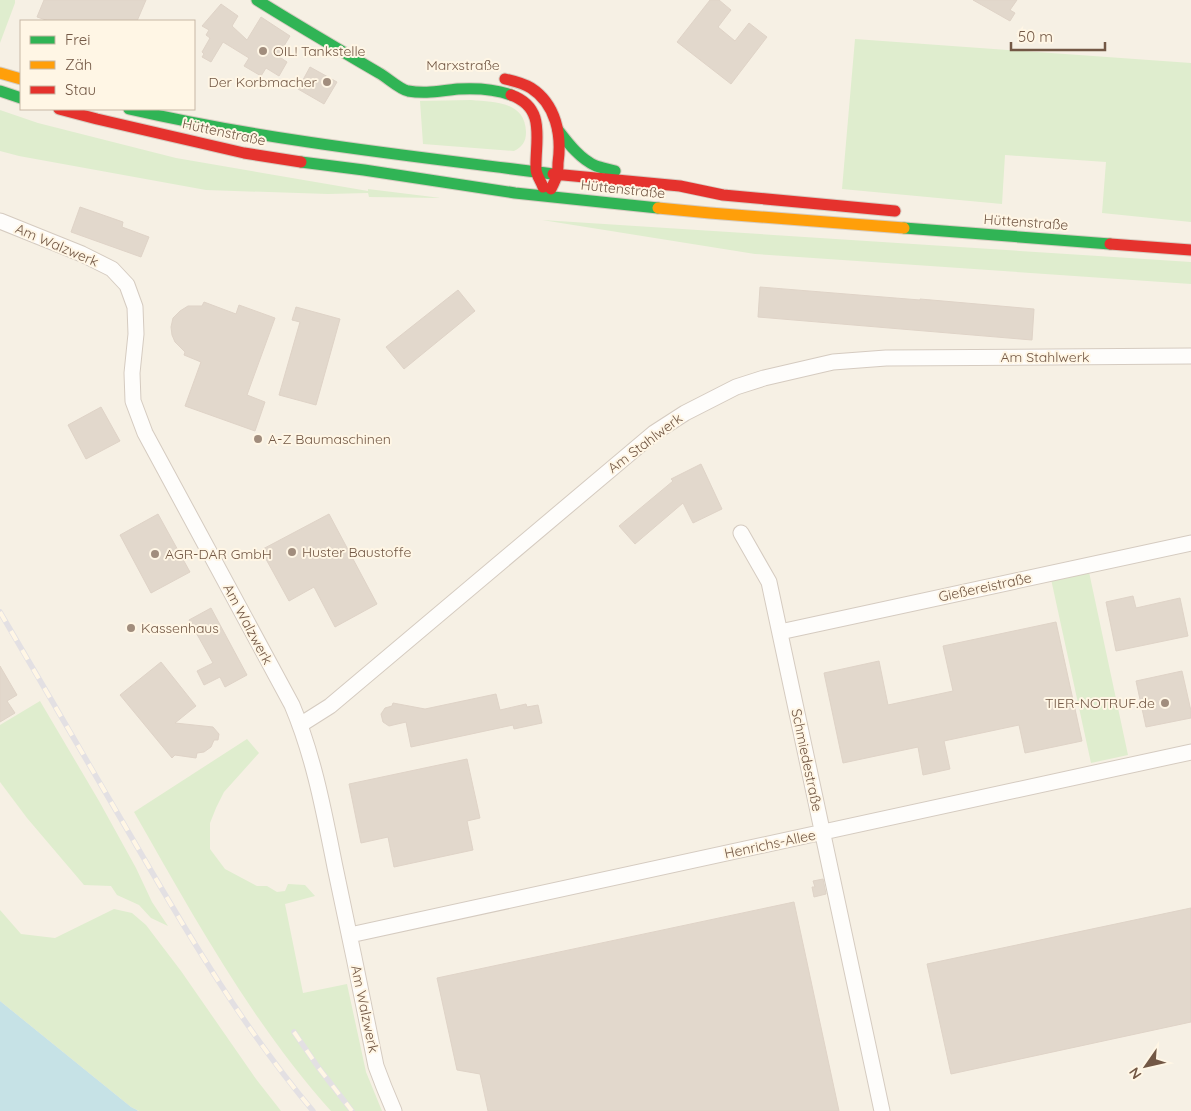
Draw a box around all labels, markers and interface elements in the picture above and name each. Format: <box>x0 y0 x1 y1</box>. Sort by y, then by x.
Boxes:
legend <box>20 20 195 110</box>
scale bar <box>1011 20 1105 52</box>
text: 50 m <box>1018 27 1053 46</box>
text: Frei <box>65 30 91 49</box>
place label: OIL! Tankstelle <box>273 42 366 60</box>
marker: OIL! Tankstelle <box>257 45 269 57</box>
text: Zäh <box>65 55 92 74</box>
street label: Marxstraße <box>426 56 500 74</box>
place label: Der Korbmacher <box>208 73 318 91</box>
marker: Der Korbmacher <box>321 76 333 88</box>
text: Stau <box>65 80 96 99</box>
street label: Hüttenstraße <box>181 114 267 150</box>
street label: Hüttenstraße <box>580 176 666 202</box>
street label: Hüttenstraße <box>983 210 1069 234</box>
street label: Am Walzwerk <box>13 219 101 271</box>
street label: Am Stahlwerk <box>1000 348 1090 366</box>
street label: Am Stahlwerk <box>604 409 686 477</box>
place label: A-Z Baumaschinen <box>268 430 391 448</box>
marker: A-Z Baumaschinen <box>252 433 264 445</box>
place label: Huster Baustoffe <box>302 543 412 561</box>
place label: AGR-DAR GmbH <box>165 545 272 563</box>
marker: Huster Baustoffe <box>286 546 298 558</box>
marker: AGR-DAR GmbH <box>149 548 161 560</box>
street label: Gießereistraße <box>937 568 1033 606</box>
street label: Am Walzwerk <box>219 581 277 667</box>
place label: Kassenhaus <box>141 619 219 637</box>
marker: Kassenhaus <box>125 622 137 634</box>
place label: TIER-NOTRUF.de <box>1045 694 1155 712</box>
marker: TIER-NOTRUF.de <box>1159 697 1171 709</box>
street label: Schmiedestraße <box>787 707 827 813</box>
street label: Henrichs-Allee <box>723 826 817 862</box>
street label: Am Walzwerk <box>347 964 383 1054</box>
north arrow <box>1121 1041 1171 1091</box>
text: N <box>1125 1064 1146 1083</box>

